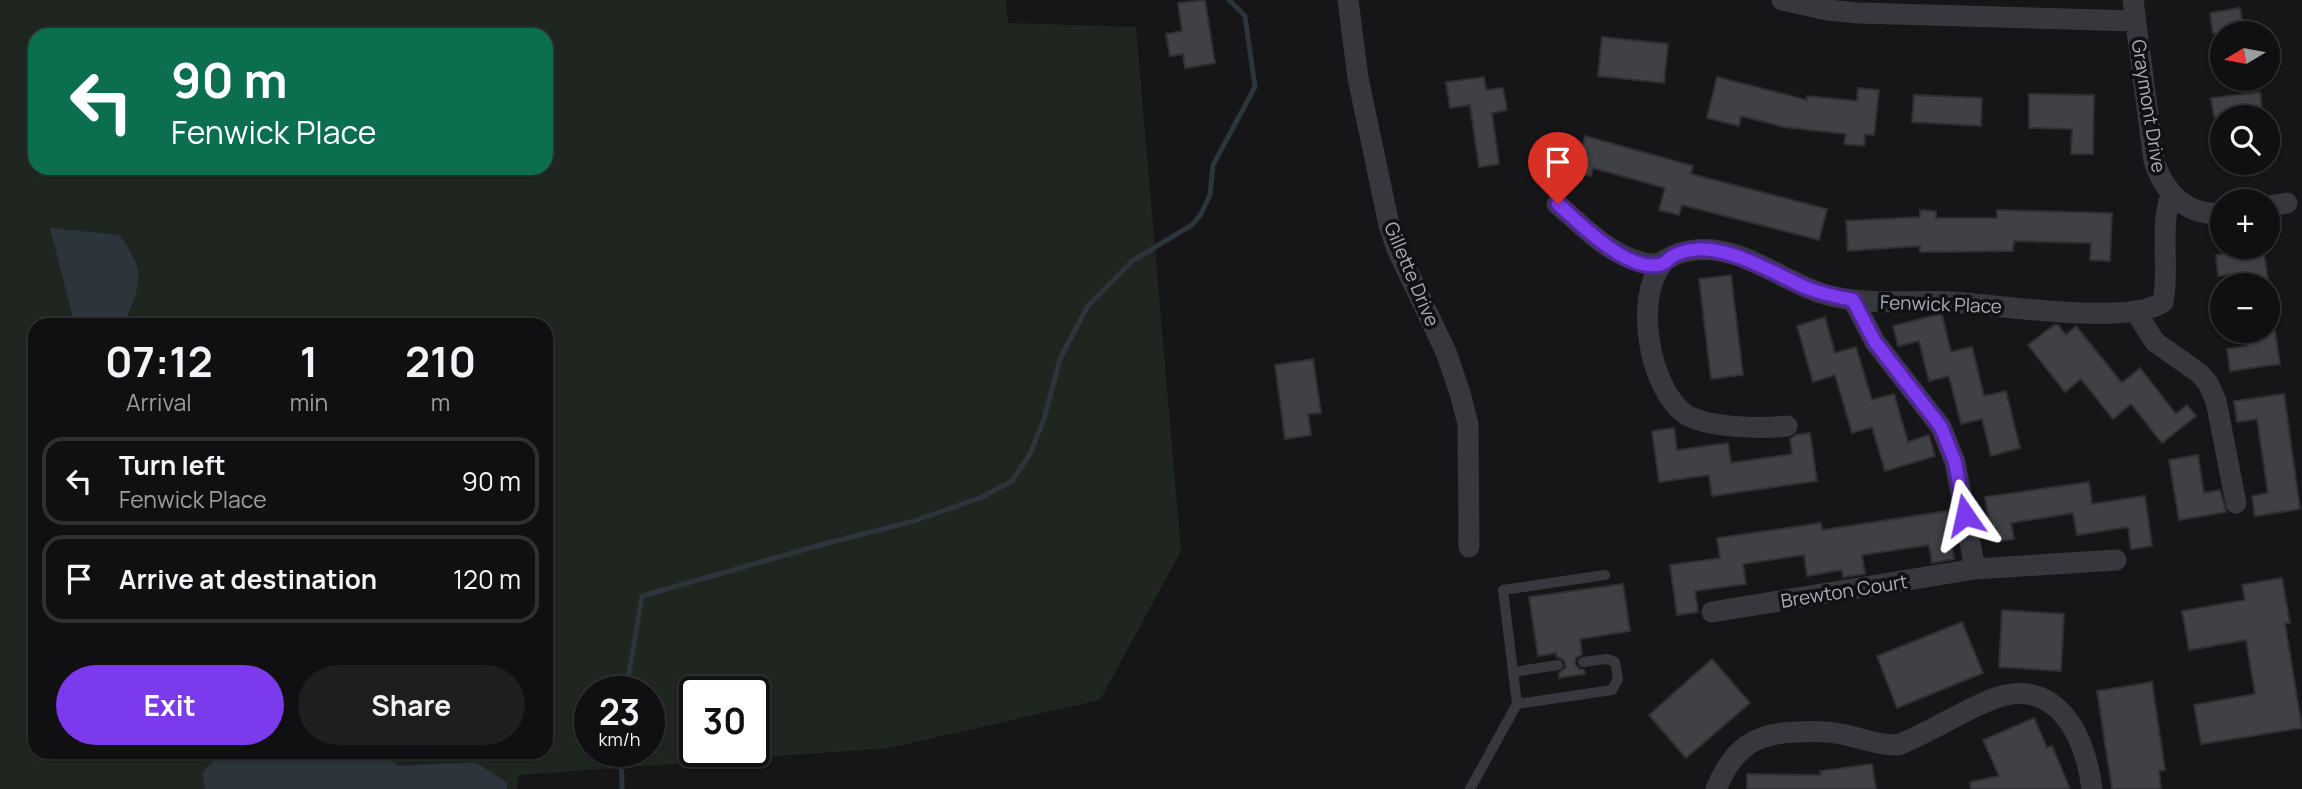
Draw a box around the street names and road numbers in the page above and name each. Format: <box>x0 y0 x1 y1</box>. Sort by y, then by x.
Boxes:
street label: Graymont Drive <box>2126 38 2172 174</box>
street label: Gillette Drive <box>1378 218 1446 330</box>
street label: Fenwick Place <box>1880 289 2002 319</box>
street label: Brewton Court <box>1779 568 1909 614</box>

